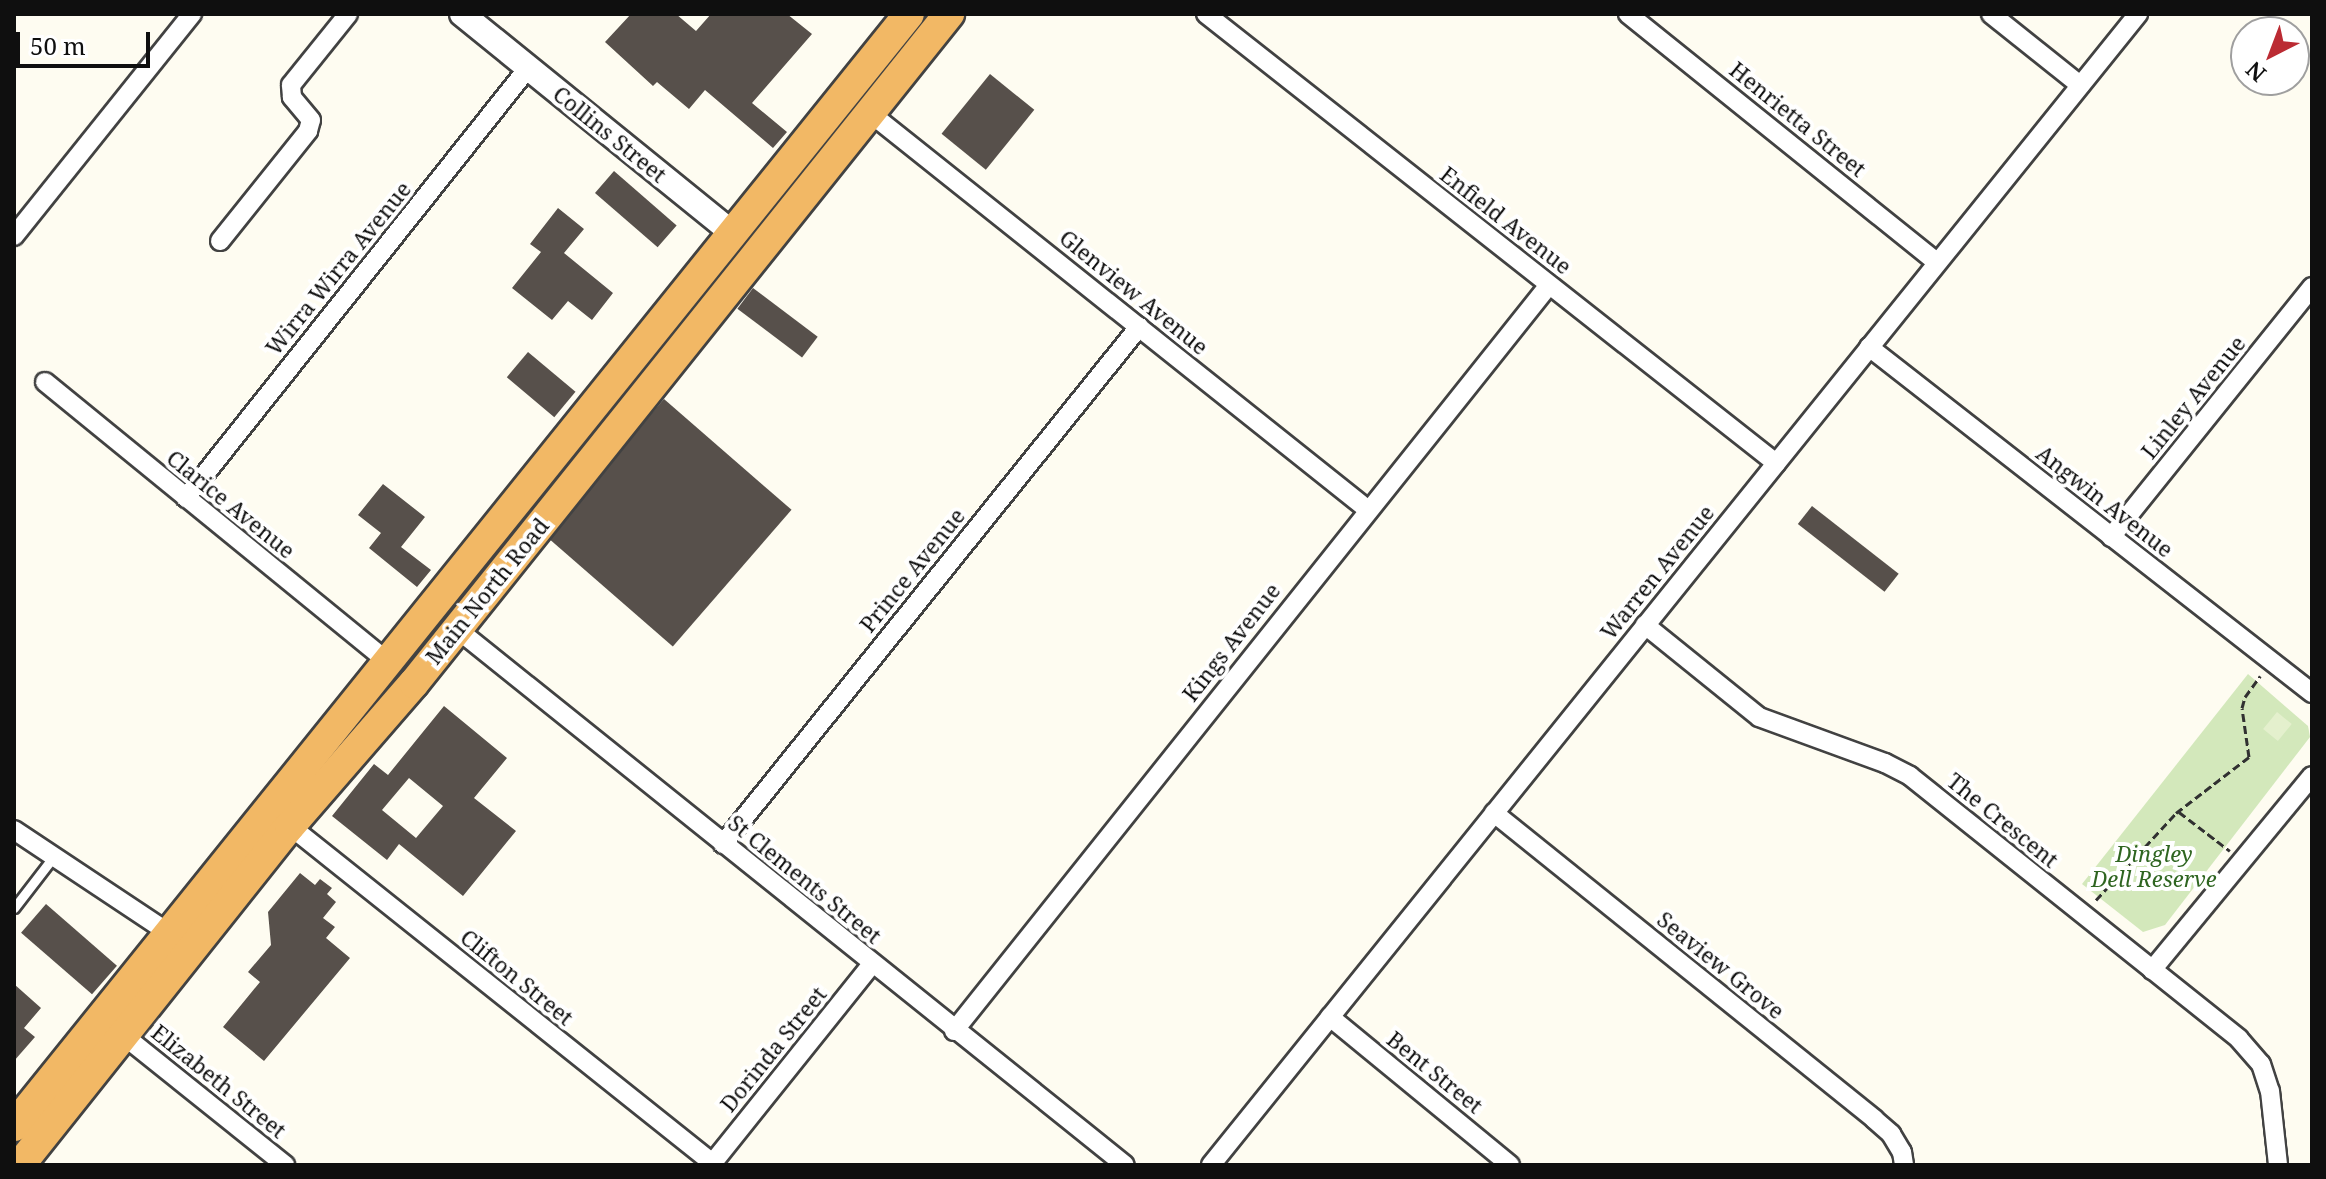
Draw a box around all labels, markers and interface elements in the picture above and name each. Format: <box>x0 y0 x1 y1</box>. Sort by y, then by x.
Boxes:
scale bar <box>20 16 154 66</box>
north arrow <box>2230 16 2310 96</box>
text: 50 m <box>30 29 86 62</box>
text: N <box>2239 55 2272 89</box>
street label: Henrietta Street <box>1725 56 1871 182</box>
street label: Collins Street <box>548 80 672 188</box>
street label: Enfield Avenue <box>1435 161 1577 279</box>
street label: Wirra Wirra Avenue <box>260 176 416 360</box>
street label: Glenview Avenue <box>1054 224 1214 360</box>
street label: Linley Avenue <box>2135 330 2251 464</box>
street label: Angwin Avenue <box>2031 439 2179 563</box>
street label: Clarice Avenue <box>162 444 300 564</box>
street label: Warren Avenue <box>1595 500 1719 644</box>
street label: Prince Avenue <box>854 503 970 637</box>
street label: Main North Road <box>420 513 554 669</box>
street label: Kings Avenue <box>1177 578 1285 706</box>
street label: The Crescent <box>1942 767 2064 873</box>
street label: St Clements Street <box>723 809 887 949</box>
park label: Dingley Dell Reserve <box>2091 840 2217 892</box>
street label: Seaview Grove <box>1652 906 1790 1024</box>
street label: Clifton Street <box>455 924 579 1030</box>
street label: Dorinda Street <box>715 981 831 1117</box>
street label: Elizabeth Street <box>146 1019 292 1143</box>
street label: Bent Street <box>1382 1026 1488 1118</box>

